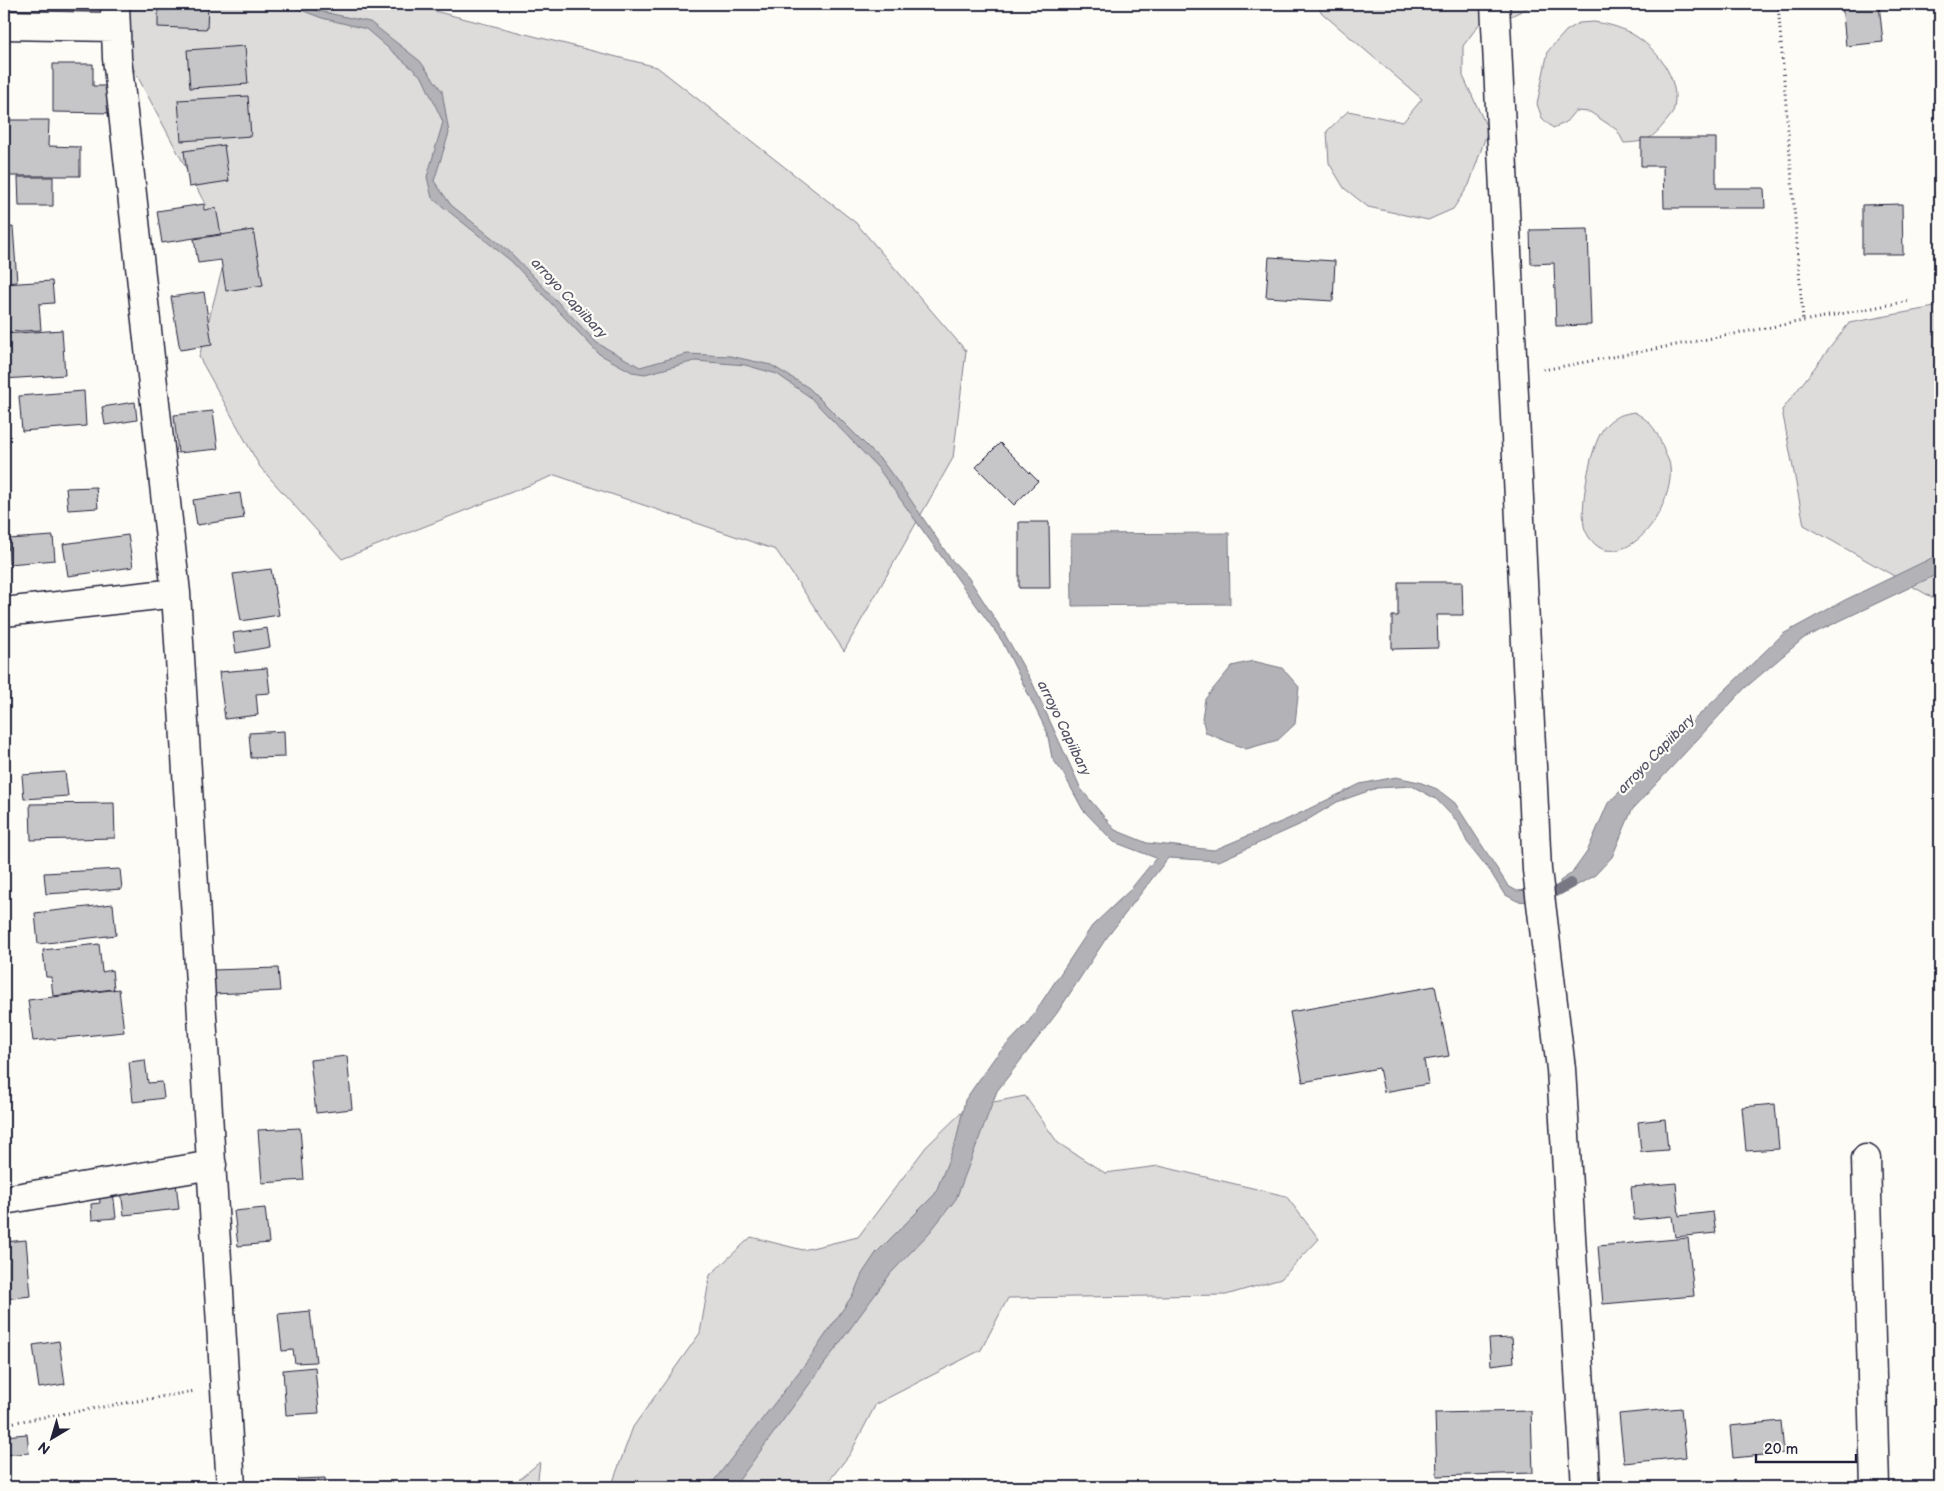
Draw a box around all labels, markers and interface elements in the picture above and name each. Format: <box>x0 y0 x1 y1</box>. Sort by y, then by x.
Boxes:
water label: arroyo Capiibary <box>527 254 611 342</box>
water label: arroyo Capiibary <box>1034 678 1095 779</box>
water label: arroyo Capiibary <box>1614 710 1699 797</box>
north arrow <box>28 1414 78 1464</box>
scale bar <box>1756 1431 1856 1463</box>
text: N <box>35 1438 54 1458</box>
text: 20 m <box>1764 1440 1798 1459</box>

